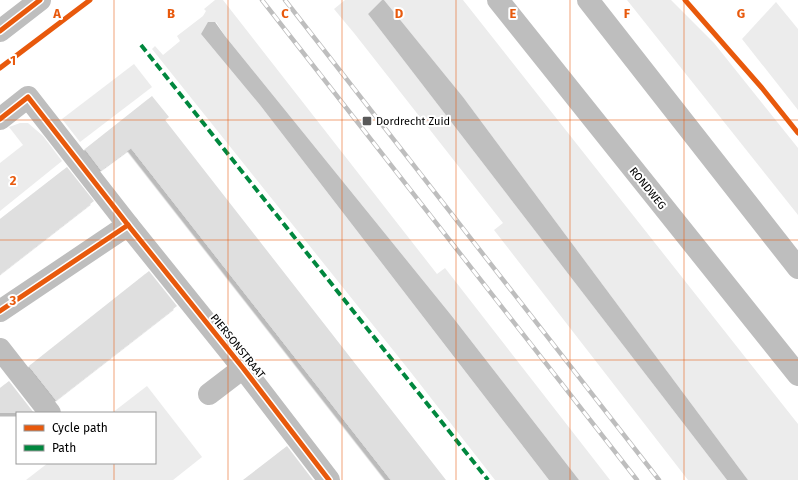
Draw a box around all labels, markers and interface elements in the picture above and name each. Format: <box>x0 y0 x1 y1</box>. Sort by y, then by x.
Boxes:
text: A <box>52 6 61 21</box>
text: B <box>167 6 175 21</box>
text: C <box>281 6 289 21</box>
text: D <box>395 6 404 21</box>
text: E <box>510 6 517 21</box>
text: F <box>624 6 631 21</box>
text: G <box>737 6 745 21</box>
text: 1 <box>10 53 16 68</box>
marker: Dordrecht Zuid <box>361 115 373 127</box>
place label: Dordrecht Zuid <box>376 115 450 128</box>
street label: RONDWEG <box>627 165 669 212</box>
text: 2 <box>10 173 17 188</box>
text: 3 <box>9 293 17 308</box>
street label: PIERSONSTRAAT <box>208 312 268 381</box>
legend <box>16 412 156 464</box>
text: Cycle path <box>52 421 108 435</box>
text: Path <box>52 441 76 455</box>

